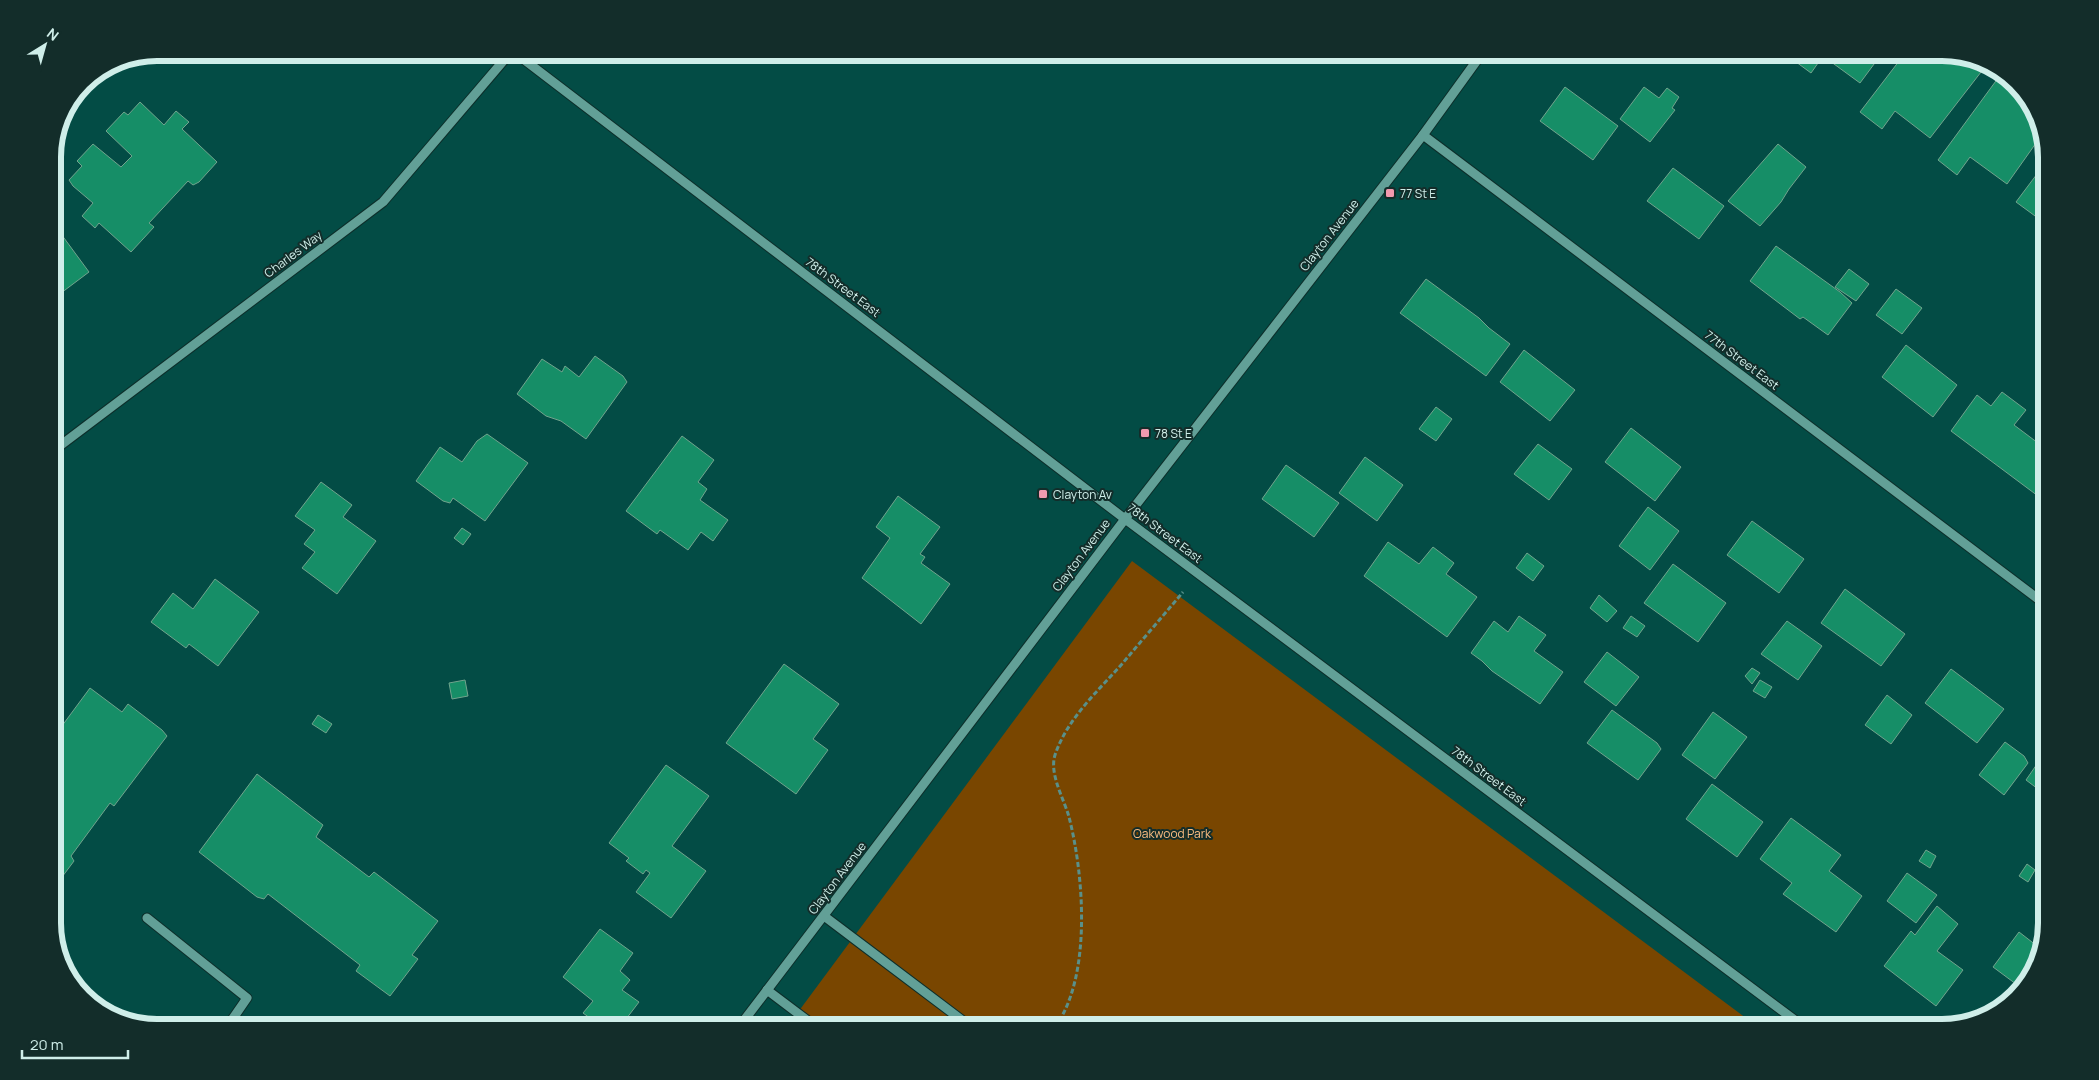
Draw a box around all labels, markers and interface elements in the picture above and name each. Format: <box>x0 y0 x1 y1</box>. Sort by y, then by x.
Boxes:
north arrow <box>20 20 70 70</box>
text: N <box>43 24 63 45</box>
place label: 77 St E <box>1400 185 1436 202</box>
marker: 77 St E <box>1384 187 1396 199</box>
street label: Clayton Avenue <box>1296 196 1362 274</box>
street label: Charles Way <box>261 226 326 281</box>
street label: 78th Street East <box>802 253 884 321</box>
street label: 77th Street East <box>1701 326 1783 394</box>
place label: 78 St E <box>1155 425 1192 442</box>
marker: 78 St E <box>1139 427 1151 439</box>
place label: Clayton Av <box>1053 486 1112 503</box>
marker: Clayton Av <box>1037 488 1049 500</box>
street label: 78th Street East <box>1124 499 1206 567</box>
street label: Clayton Avenue <box>1048 515 1114 595</box>
street label: 78th Street East <box>1448 742 1530 810</box>
park label: Oakwood Park <box>1133 825 1212 842</box>
street label: Clayton Avenue <box>804 838 870 918</box>
scale bar <box>22 1028 129 1060</box>
text: 20 m <box>30 1034 63 1055</box>

